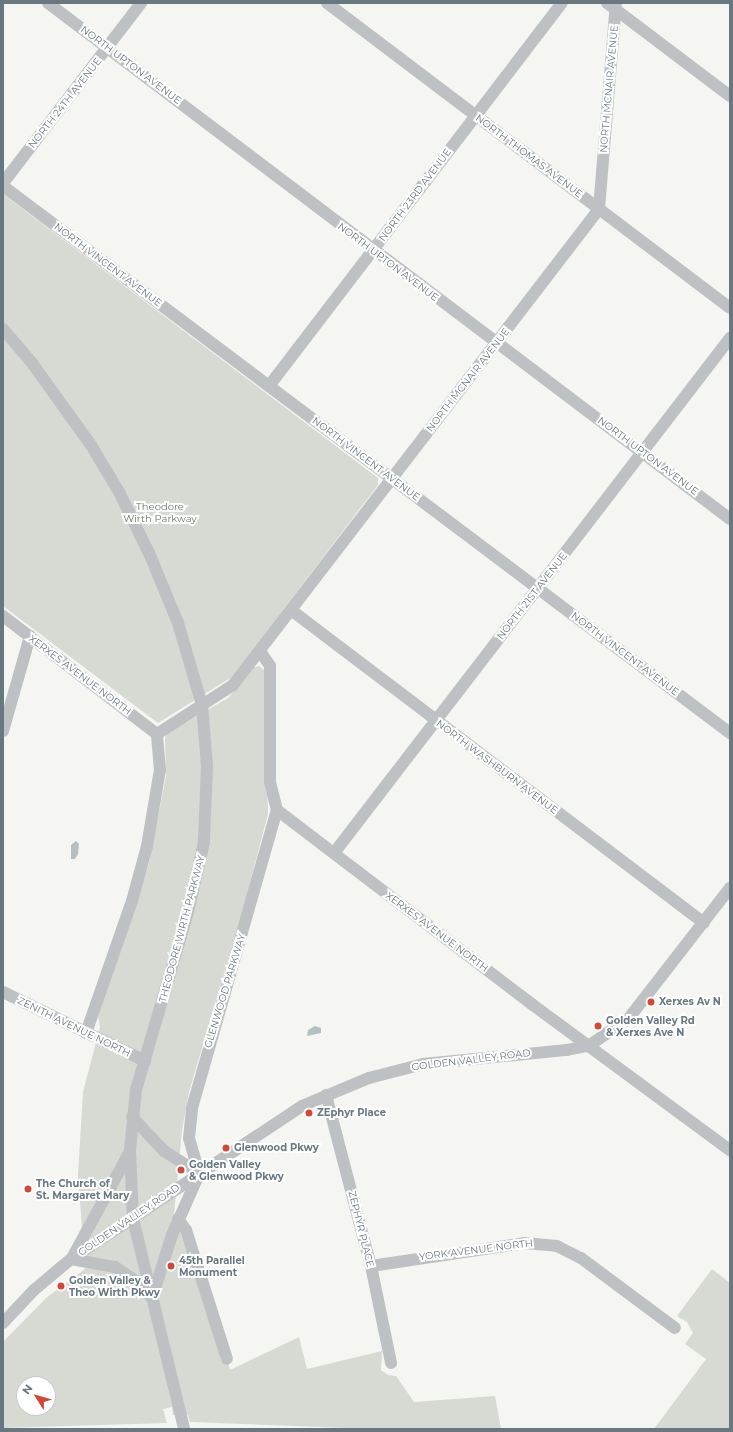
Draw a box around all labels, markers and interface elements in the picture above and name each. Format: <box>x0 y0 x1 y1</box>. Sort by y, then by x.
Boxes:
street label: NORTH UPTON AVENUE <box>78 23 184 107</box>
street label: NORTH MCNAIR AVENUE <box>597 25 621 153</box>
street label: NORTH 24TH AVENUE <box>26 55 104 151</box>
street label: NORTH THOMAS AVENUE <box>473 112 585 200</box>
street label: NORTH 23RD AVENUE <box>376 146 454 244</box>
street label: NORTH UPTON AVENUE <box>335 220 441 304</box>
street label: NORTH VINCENT AVENUE <box>52 221 164 309</box>
street label: NORTH MCNAIR AVENUE <box>424 326 512 434</box>
street label: NORTH UPTON AVENUE <box>595 414 701 498</box>
street label: NORTH VINCENT AVENUE <box>310 415 422 503</box>
park label: Theodore Wirth Parkway <box>123 500 197 524</box>
street label: NORTH 21ST AVENUE <box>494 550 570 642</box>
street label: NORTH VINCENT AVENUE <box>569 610 681 698</box>
street label: XERXES AVENUE NORTH <box>26 633 134 717</box>
street label: NORTH WASHBURN AVENUE <box>434 717 560 817</box>
street label: THEODORE WIRTH PARKWAY <box>157 854 207 1004</box>
street label: XERXES AVENUE NORTH <box>383 890 491 974</box>
street label: GLENWOOD PARKWAY <box>202 933 248 1049</box>
street label: ZENITH AVENUE NORTH <box>16 994 132 1060</box>
place label: Xerxes Av N <box>659 996 721 1008</box>
marker: Xerxes Av N <box>646 997 656 1007</box>
place label: Golden Valley Rd & Xerxes Ave N <box>606 1014 695 1038</box>
marker: Golden Valley Rd & Xerxes Ave N <box>593 1021 603 1031</box>
street label: GOLDEN VALLEY ROAD <box>411 1047 531 1073</box>
place label: ZEphyr Place <box>317 1107 386 1119</box>
marker: ZEphyr Place <box>304 1108 314 1118</box>
place label: Glenwood Pkwy <box>234 1142 319 1154</box>
marker: Glenwood Pkwy <box>221 1143 231 1153</box>
place label: Golden Valley & Glenwood Pkwy <box>189 1158 284 1182</box>
marker: Golden Valley & Glenwood Pkwy <box>176 1165 186 1175</box>
place label: The Church of St. Margaret Mary <box>36 1177 129 1200</box>
street label: GOLDEN VALLEY ROAD <box>76 1182 182 1258</box>
marker: The Church of St. Margaret Mary <box>23 1184 33 1194</box>
street label: ZEPHYR PLACE <box>346 1190 376 1268</box>
street label: YORK AVENUE NORTH <box>418 1237 534 1263</box>
place label: 45th Parallel Monument <box>179 1254 245 1278</box>
marker: 45th Parallel Monument <box>166 1261 176 1271</box>
place label: Golden Valley & Theo Wirth Pkwy <box>69 1274 160 1298</box>
marker: Golden Valley & Theo Wirth Pkwy <box>56 1281 66 1291</box>
north arrow <box>16 1376 56 1416</box>
text: N <box>19 1382 35 1397</box>

